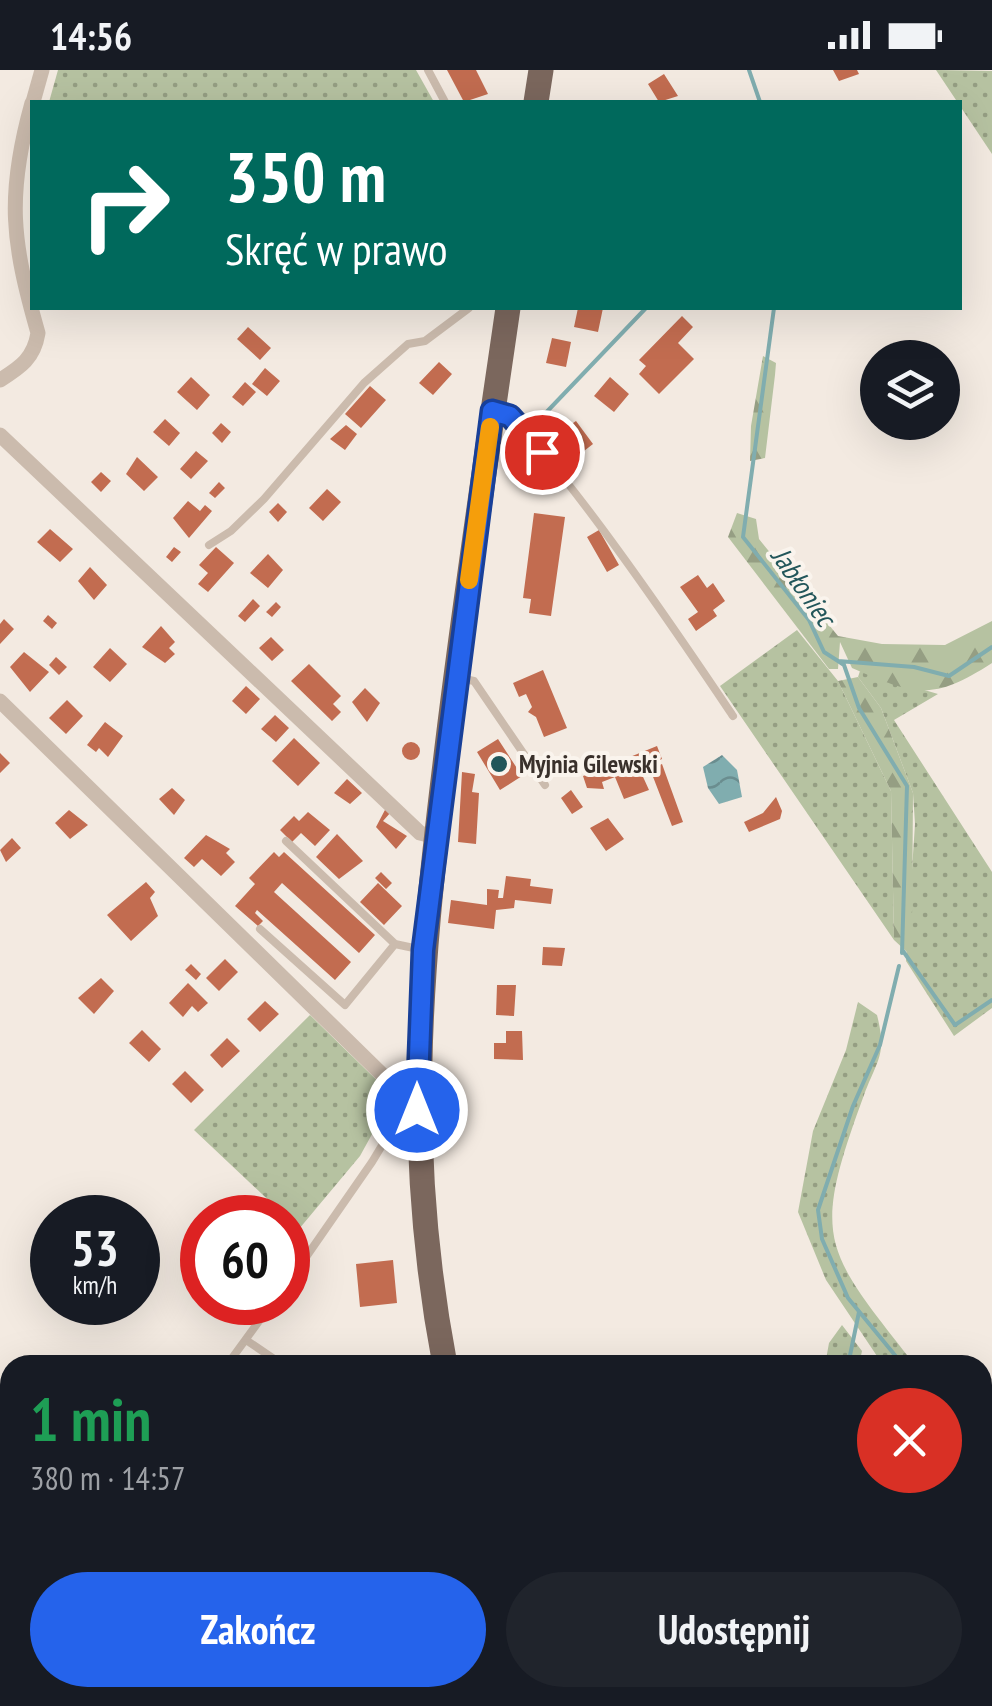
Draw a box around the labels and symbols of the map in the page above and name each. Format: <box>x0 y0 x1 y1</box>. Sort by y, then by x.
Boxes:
pin <box>500 410 585 495</box>
water label: Jabłoniec <box>763 538 846 635</box>
place label: Myjnia Gilewski <box>519 748 658 780</box>
marker: Myjnia Gilewski <box>488 753 510 775</box>
position arrow <box>365 1058 469 1162</box>
speed limit sign: 60 <box>180 1195 310 1325</box>

